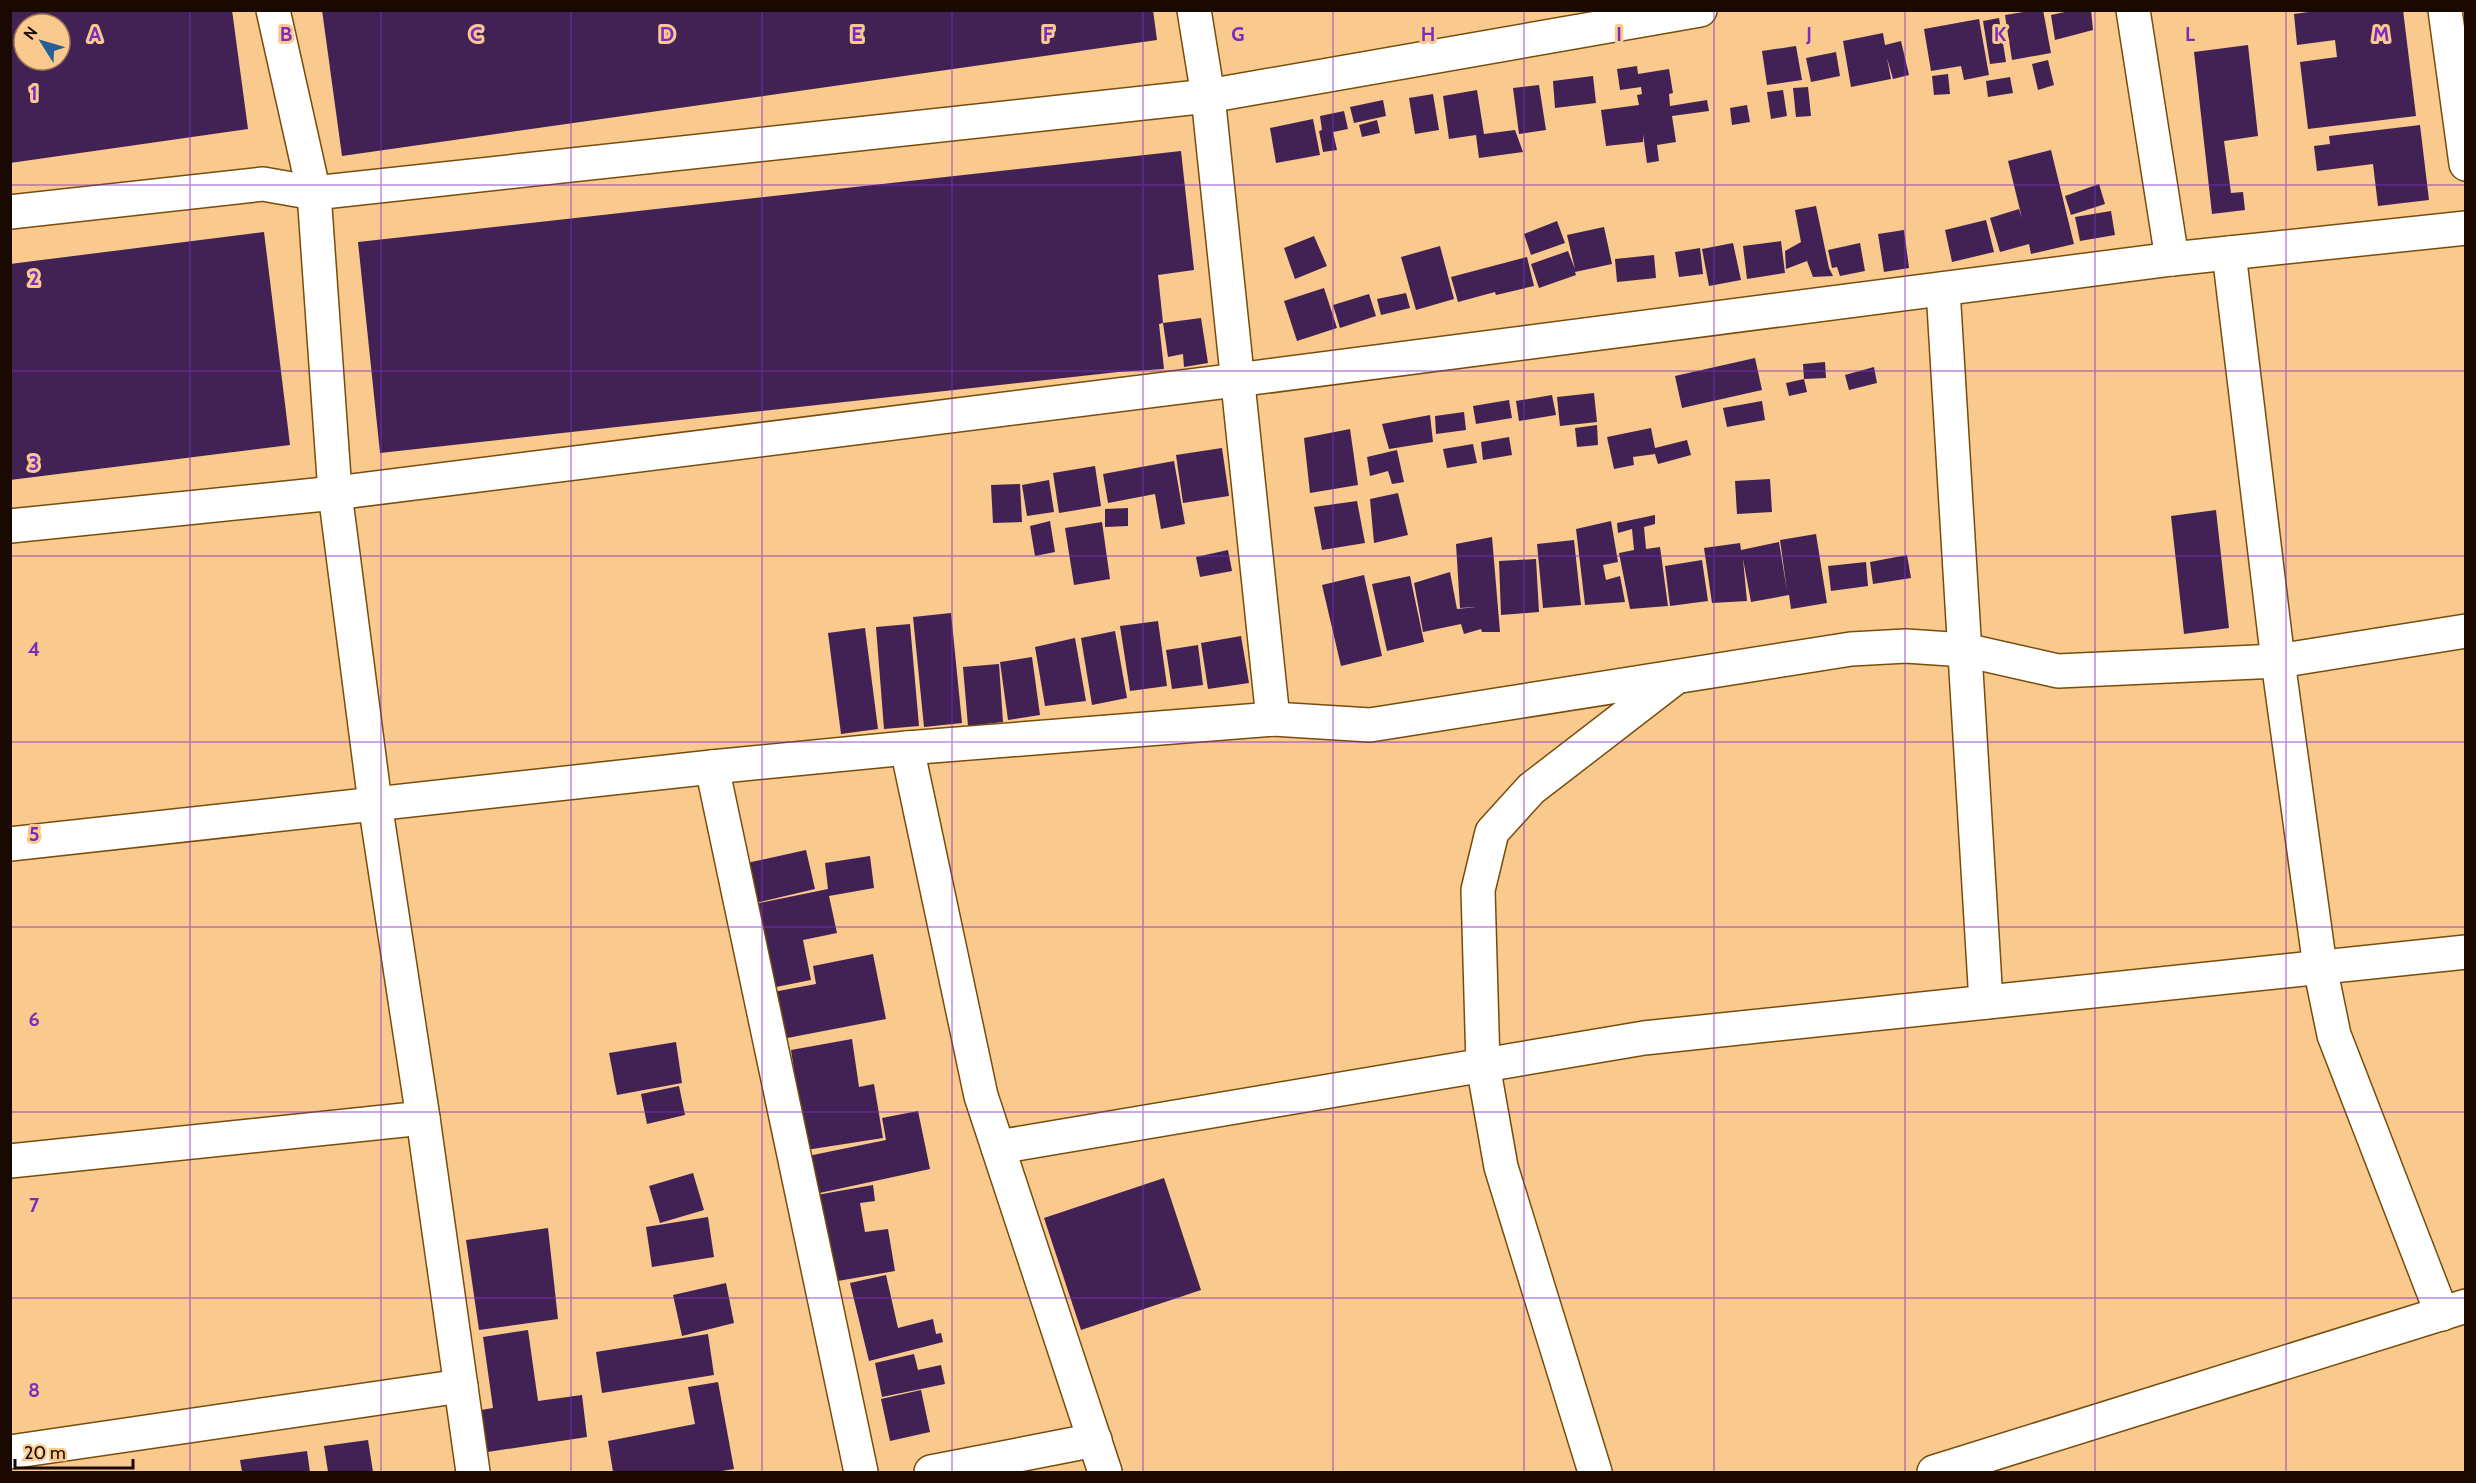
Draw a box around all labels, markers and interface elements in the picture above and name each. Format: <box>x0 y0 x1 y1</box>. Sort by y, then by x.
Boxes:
north arrow <box>12 12 72 72</box>
text: A <box>89 22 102 46</box>
text: B <box>280 22 292 46</box>
text: C <box>470 22 482 46</box>
text: D <box>660 22 674 46</box>
text: E <box>851 22 863 46</box>
text: F <box>1043 22 1054 46</box>
text: G <box>1231 22 1245 46</box>
text: H <box>1421 22 1435 46</box>
text: I <box>1616 22 1622 46</box>
text: J <box>1805 22 1812 46</box>
text: K <box>1994 22 2007 46</box>
text: L <box>2185 22 2195 46</box>
text: M <box>2373 22 2389 46</box>
text: N <box>19 23 41 44</box>
text: 1 <box>30 81 38 105</box>
text: 2 <box>29 266 39 290</box>
text: 3 <box>29 451 39 475</box>
text: 4 <box>28 637 40 661</box>
text: 5 <box>29 822 39 846</box>
text: 6 <box>28 1007 40 1031</box>
text: 7 <box>29 1193 40 1217</box>
text: 8 <box>28 1378 40 1402</box>
scale bar <box>15 1432 134 1470</box>
text: 20 m <box>24 1442 66 1464</box>

